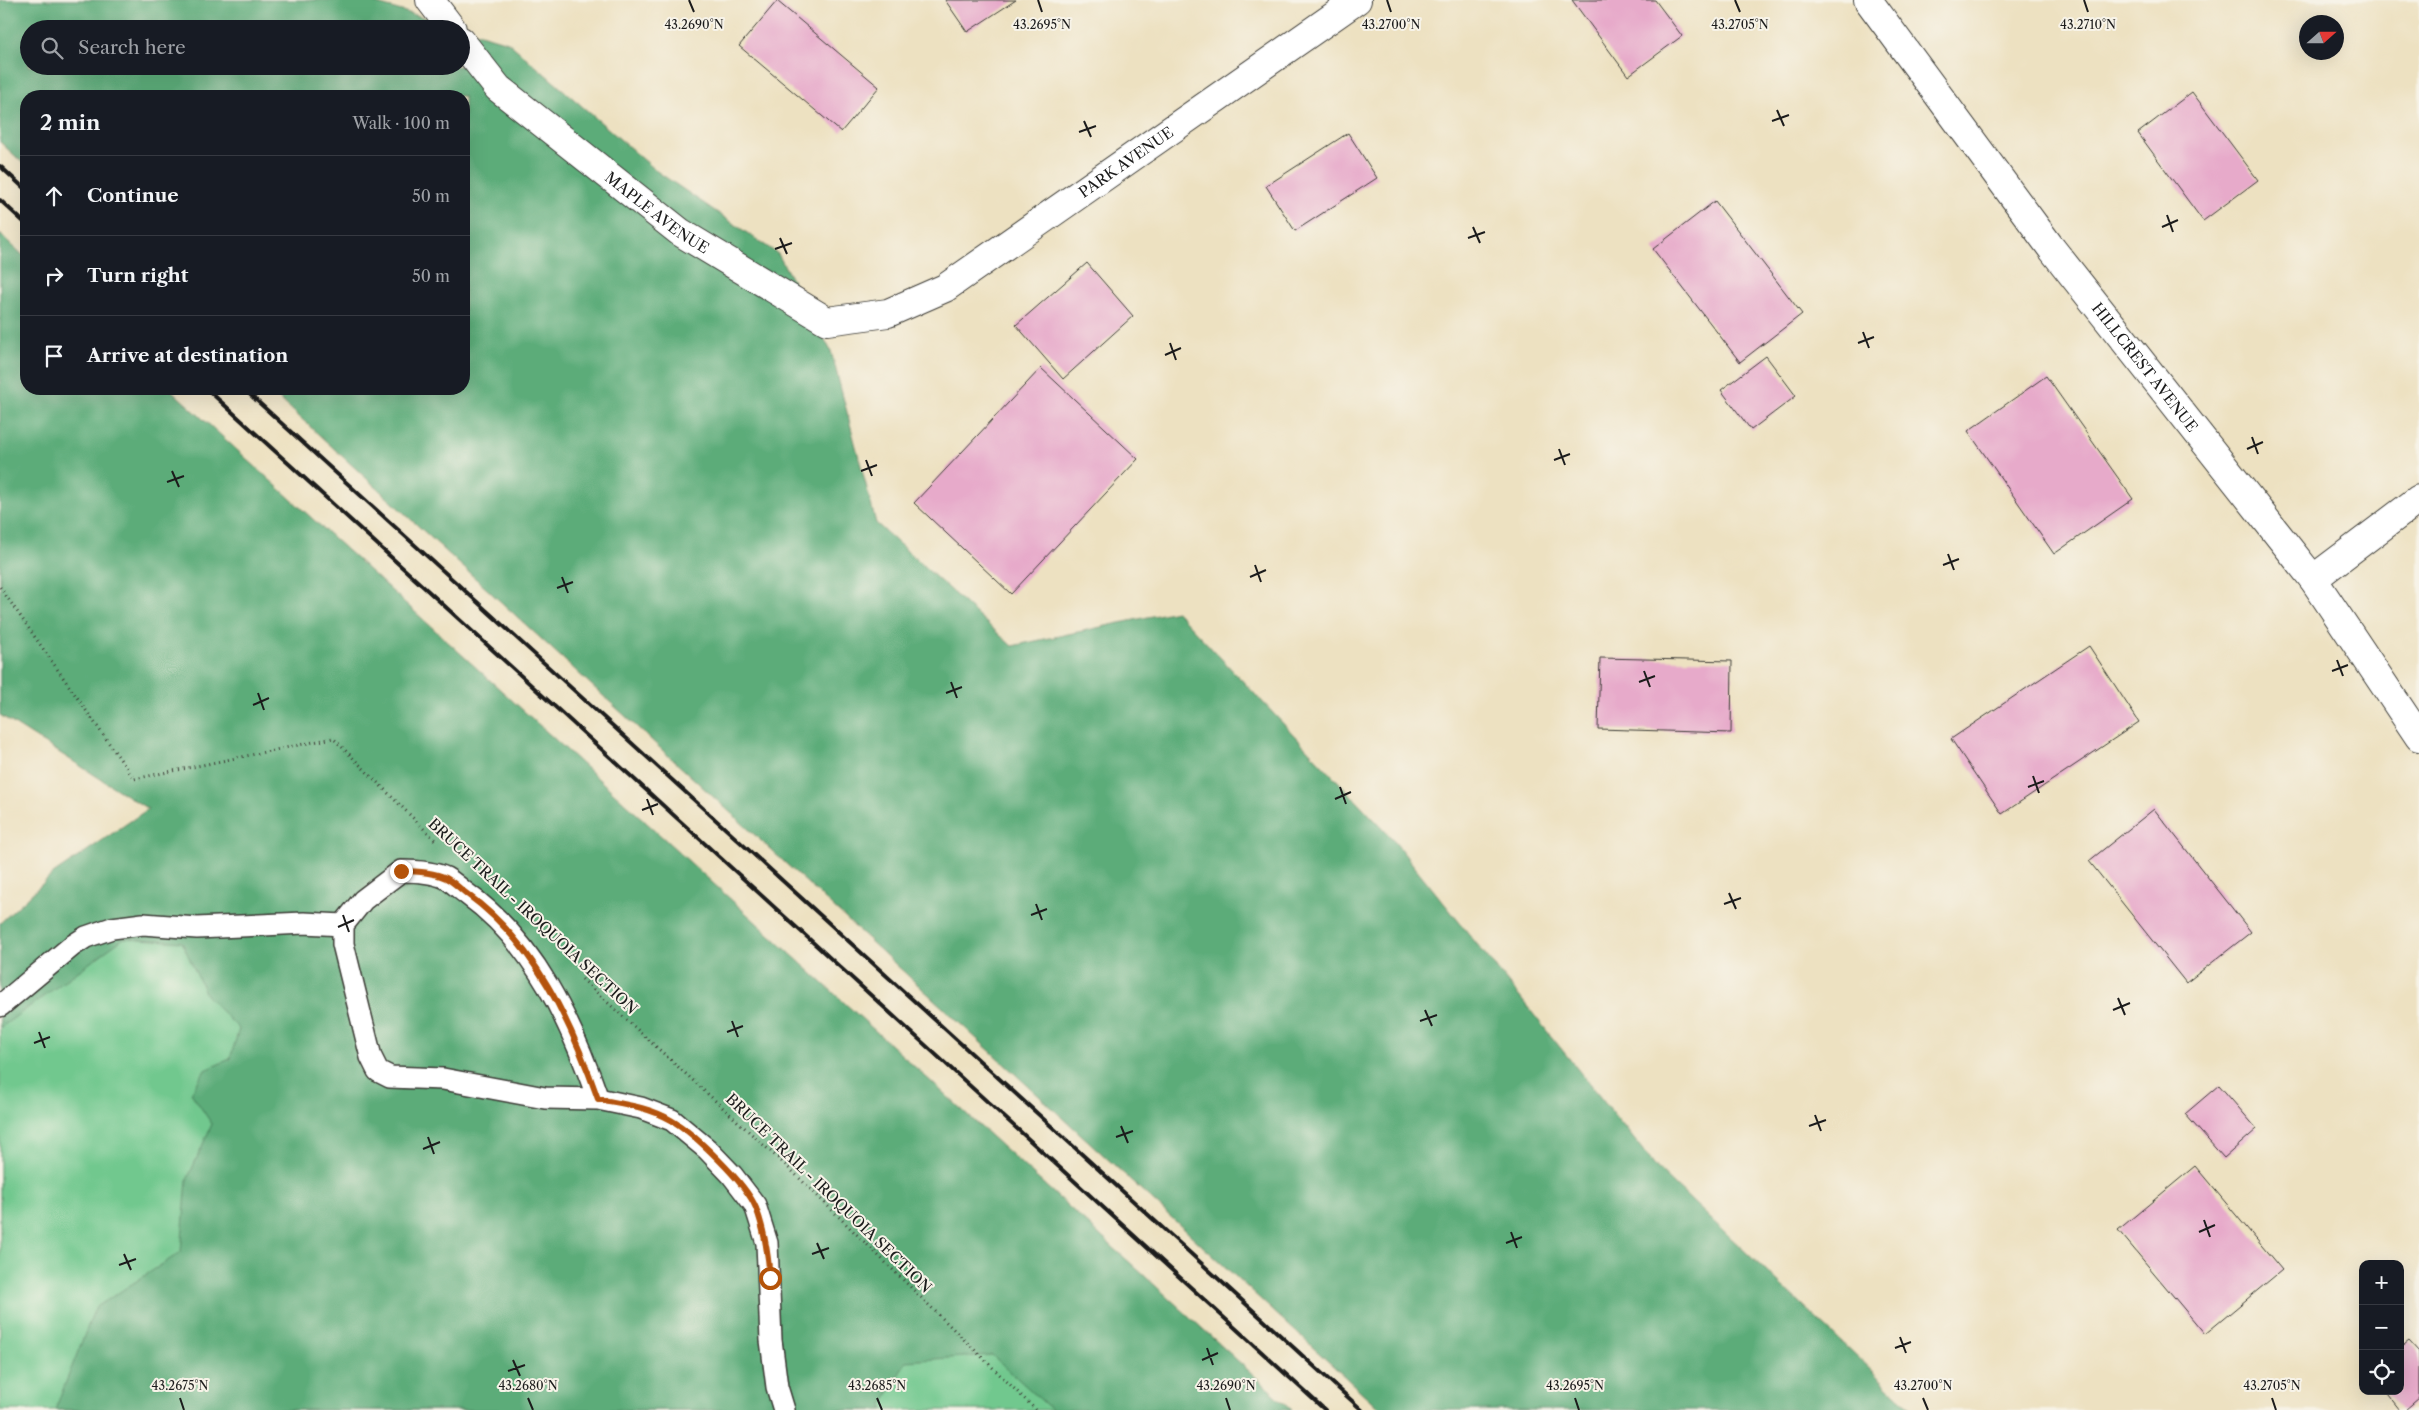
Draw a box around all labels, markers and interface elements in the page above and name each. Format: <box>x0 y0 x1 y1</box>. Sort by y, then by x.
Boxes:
north arrow <box>2299 15 2344 60</box>
text: 43.2690°N <box>664 17 724 32</box>
text: 43.2695°N <box>1013 17 1071 32</box>
text: 43.2700°N <box>1362 17 1420 32</box>
text: 43.2705°N <box>1711 17 1769 32</box>
text: 43.2710°N <box>2060 17 2116 32</box>
search box <box>20 20 470 75</box>
icon: search <box>38 34 66 62</box>
text: Search here <box>78 36 186 59</box>
text: 2 min <box>40 110 100 135</box>
text: Walk · 100 m <box>353 113 450 133</box>
street label: PARK AVENUE <box>1075 122 1177 201</box>
street label: MAPLE AVENUE <box>602 167 713 257</box>
icon: ahead <box>40 182 68 210</box>
text: Continue <box>87 184 179 207</box>
text: 50 m <box>412 186 450 206</box>
icon: right <box>40 262 68 290</box>
text: Turn right <box>87 264 188 287</box>
text: 50 m <box>412 266 450 286</box>
street label: HILLCREST AVENUE <box>2088 298 2202 435</box>
icon: arrive <box>40 342 68 370</box>
text: Arrive at destination <box>87 344 288 367</box>
street label: BRUCE TRAIL - IROQUOIA SECTION <box>425 814 641 1018</box>
route end <box>390 860 413 883</box>
street label: BRUCE TRAIL - IROQUOIA SECTION <box>722 1089 936 1297</box>
map controls <box>2359 1260 2404 1395</box>
button: + <box>2359 1260 2404 1305</box>
route start <box>759 1267 782 1290</box>
button: − <box>2359 1305 2404 1350</box>
button: locate <box>2359 1350 2404 1395</box>
text: 43.2675°N <box>152 1378 208 1393</box>
text: 43.2680°N <box>498 1378 558 1393</box>
text: 43.2685°N <box>848 1378 906 1393</box>
text: 43.2690°N <box>1196 1378 1256 1393</box>
text: 43.2695°N <box>1546 1378 1604 1393</box>
text: 43.2700°N <box>1894 1378 1952 1393</box>
text: 43.2705°N <box>2243 1378 2301 1393</box>

